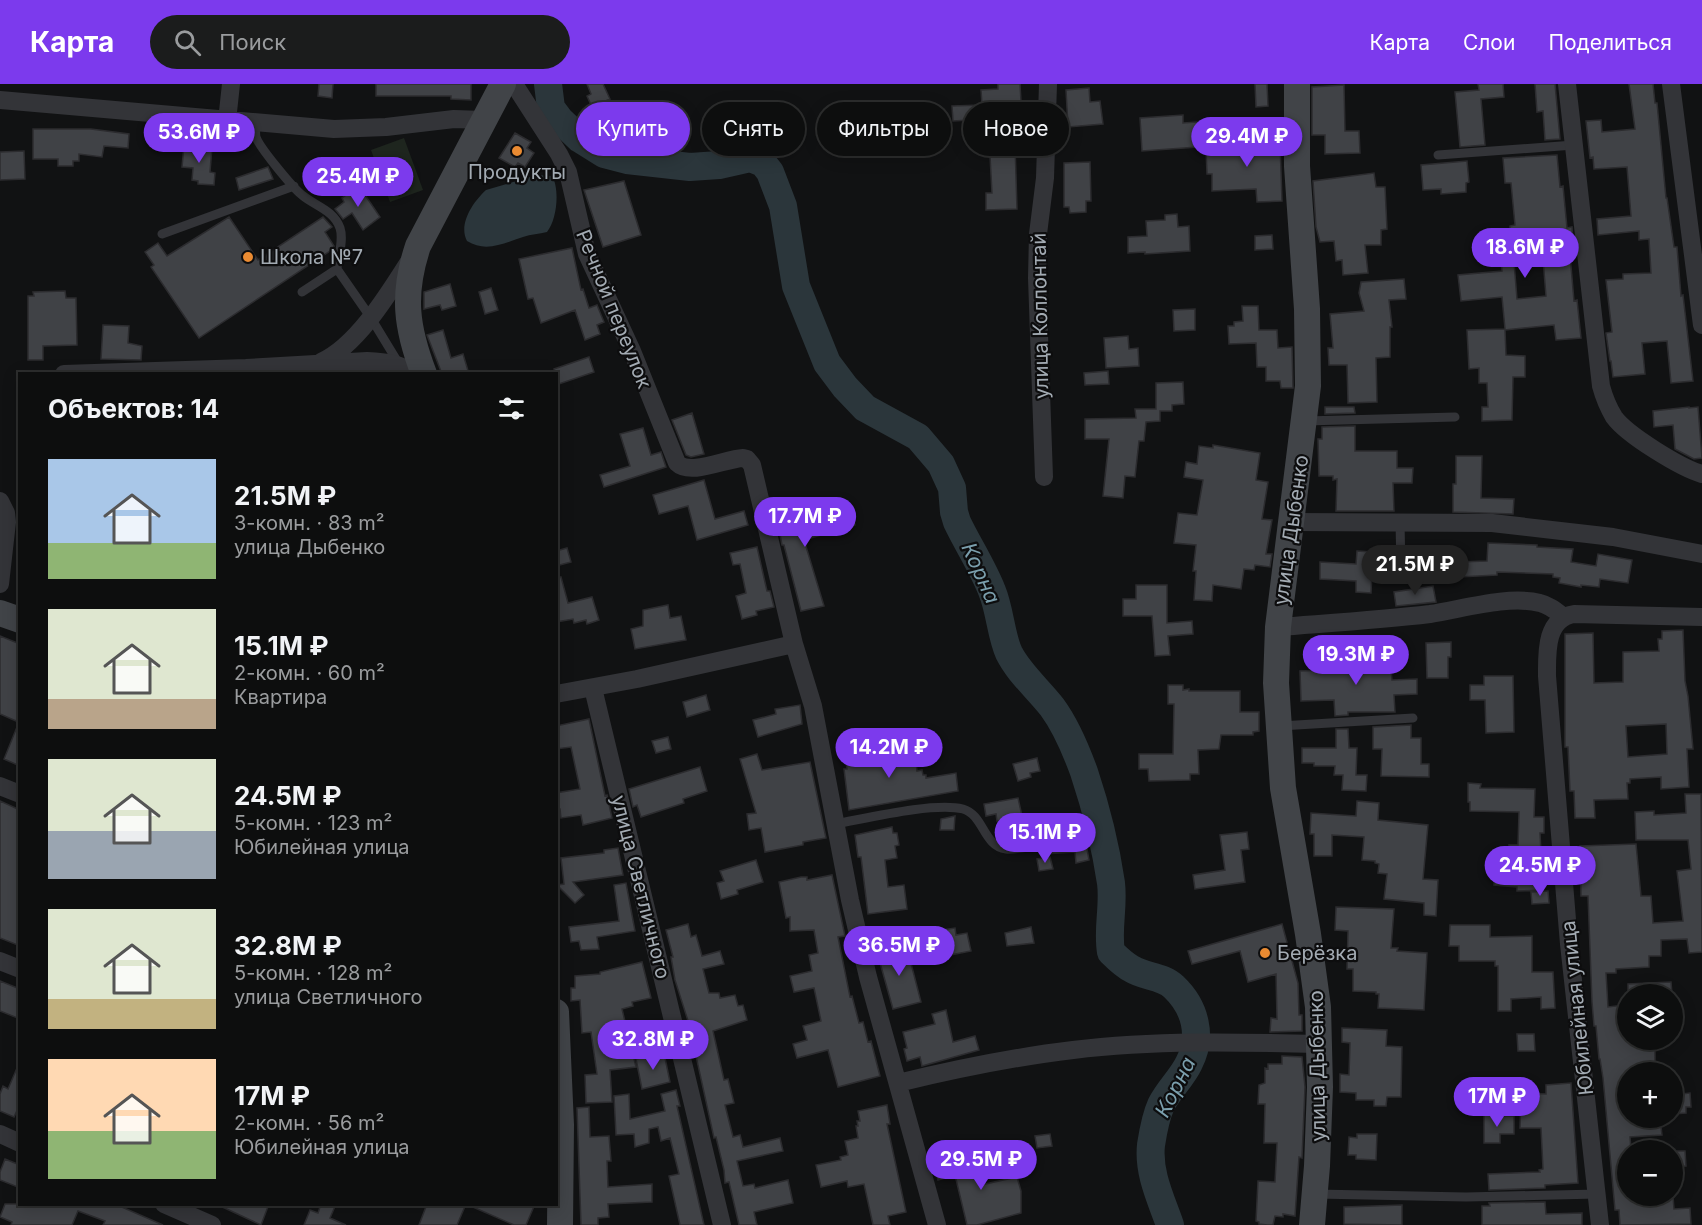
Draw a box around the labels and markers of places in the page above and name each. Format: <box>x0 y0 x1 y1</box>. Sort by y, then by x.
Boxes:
pin: 53.6M ₽ <box>144 113 254 164</box>
pin: 29.4M ₽ <box>1192 117 1302 168</box>
marker: Продукты <box>510 144 524 158</box>
pin: 25.4M ₽ <box>303 157 413 208</box>
place label: Продукты <box>468 160 566 184</box>
pin: 18.6M ₽ <box>1470 228 1580 279</box>
place label: Школа №7 <box>260 245 363 269</box>
marker: Школа №7 <box>241 250 255 264</box>
pin: 17.7M ₽ <box>750 497 860 548</box>
pin: 21.5M ₽ <box>1360 545 1470 596</box>
pin: 19.3M ₽ <box>1301 635 1411 686</box>
pin: 14.2M ₽ <box>834 728 944 779</box>
pin: 15.1M ₽ <box>990 813 1100 864</box>
pin: 24.5M ₽ <box>1485 846 1595 897</box>
pin: 36.5M ₽ <box>844 926 954 977</box>
place label: Берёзка <box>1277 941 1357 965</box>
marker: Берёзка <box>1258 946 1272 960</box>
pin: 32.8M ₽ <box>598 1020 708 1071</box>
pin: 17M ₽ <box>1455 1077 1539 1128</box>
pin: 29.5M ₽ <box>926 1140 1036 1191</box>

